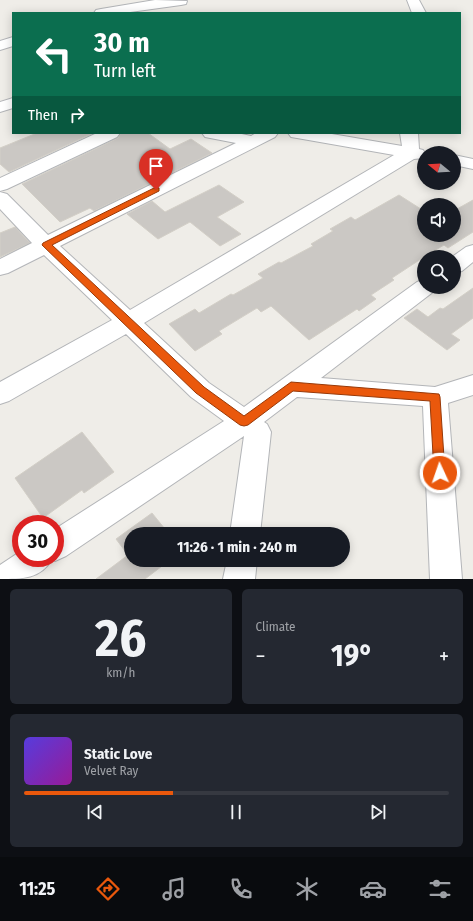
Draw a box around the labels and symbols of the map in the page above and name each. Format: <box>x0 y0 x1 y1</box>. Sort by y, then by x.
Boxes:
north arrow <box>417 146 461 190</box>
pin <box>139 149 173 190</box>
position arrow <box>419 452 461 494</box>
speed limit sign: 30 <box>12 515 64 567</box>

